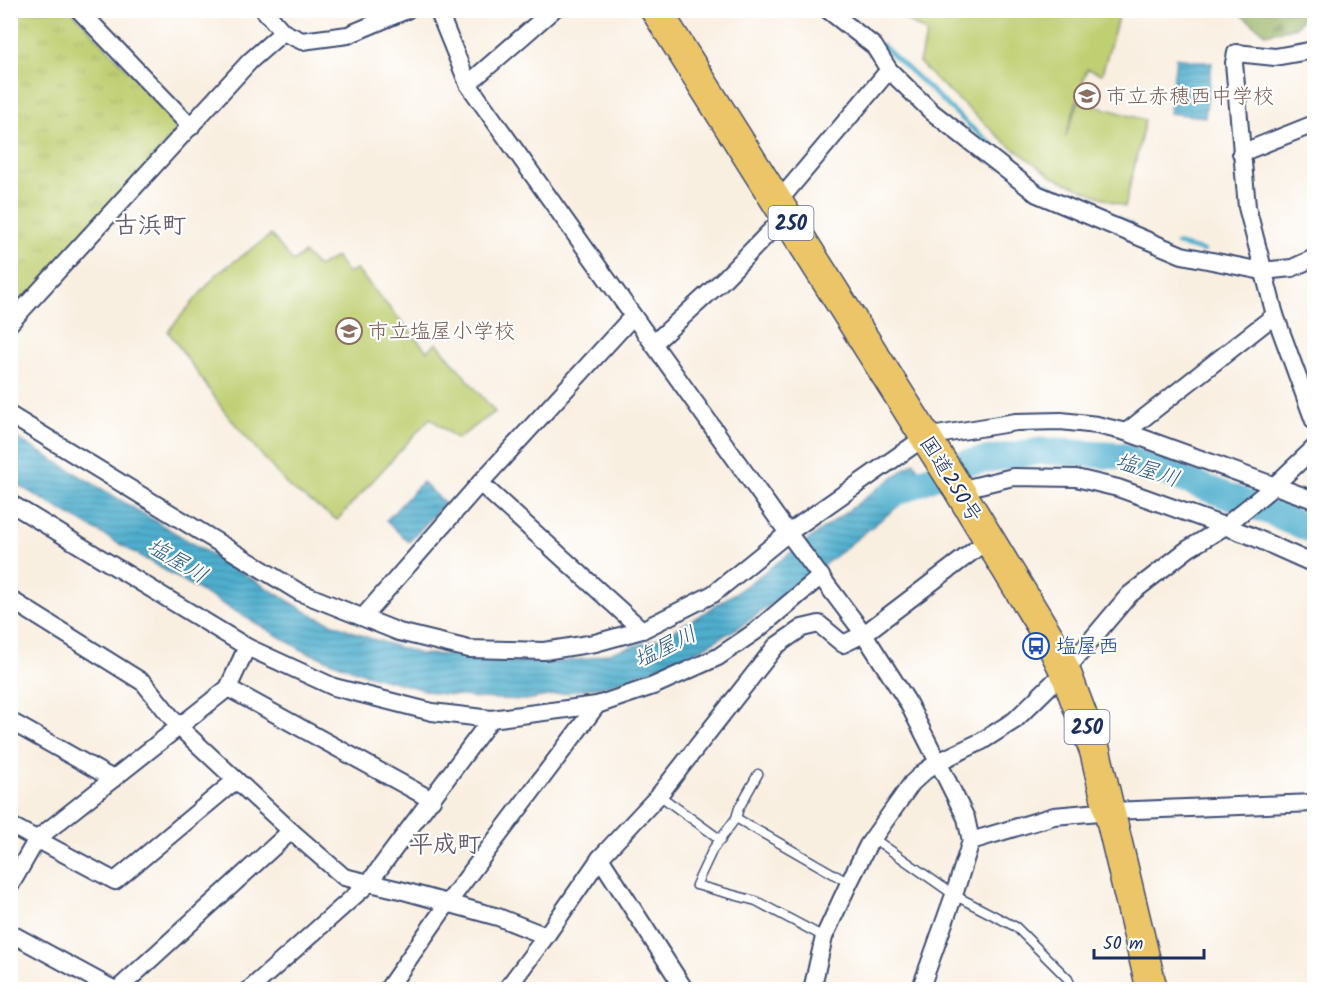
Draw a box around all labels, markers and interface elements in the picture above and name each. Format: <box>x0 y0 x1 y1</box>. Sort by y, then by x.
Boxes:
school or university icon: 市立赤穂西中学校 <box>1072 81 1102 111</box>
place label: 市立赤穂西中学校 <box>1106 81 1274 114</box>
road number: 250 <box>768 206 814 240</box>
district label: 古浜町 <box>114 207 186 246</box>
school or university icon: 市立塩屋小学校 <box>334 316 364 346</box>
place label: 市立塩屋小学校 <box>368 316 515 349</box>
street label: 国道250号 <box>910 430 989 530</box>
water label: 塩屋川 <box>1110 445 1184 498</box>
water label: 塩屋川 <box>139 530 214 594</box>
water label: 塩屋川 <box>629 618 703 678</box>
bus stop icon: 塩屋西 <box>1021 631 1051 661</box>
place label: 塩屋西 <box>1056 631 1119 664</box>
road number: 250 <box>1064 710 1110 744</box>
district label: 平成町 <box>409 826 481 865</box>
scale bar <box>1094 922 1204 960</box>
text: 50 m <box>1103 930 1143 959</box>

